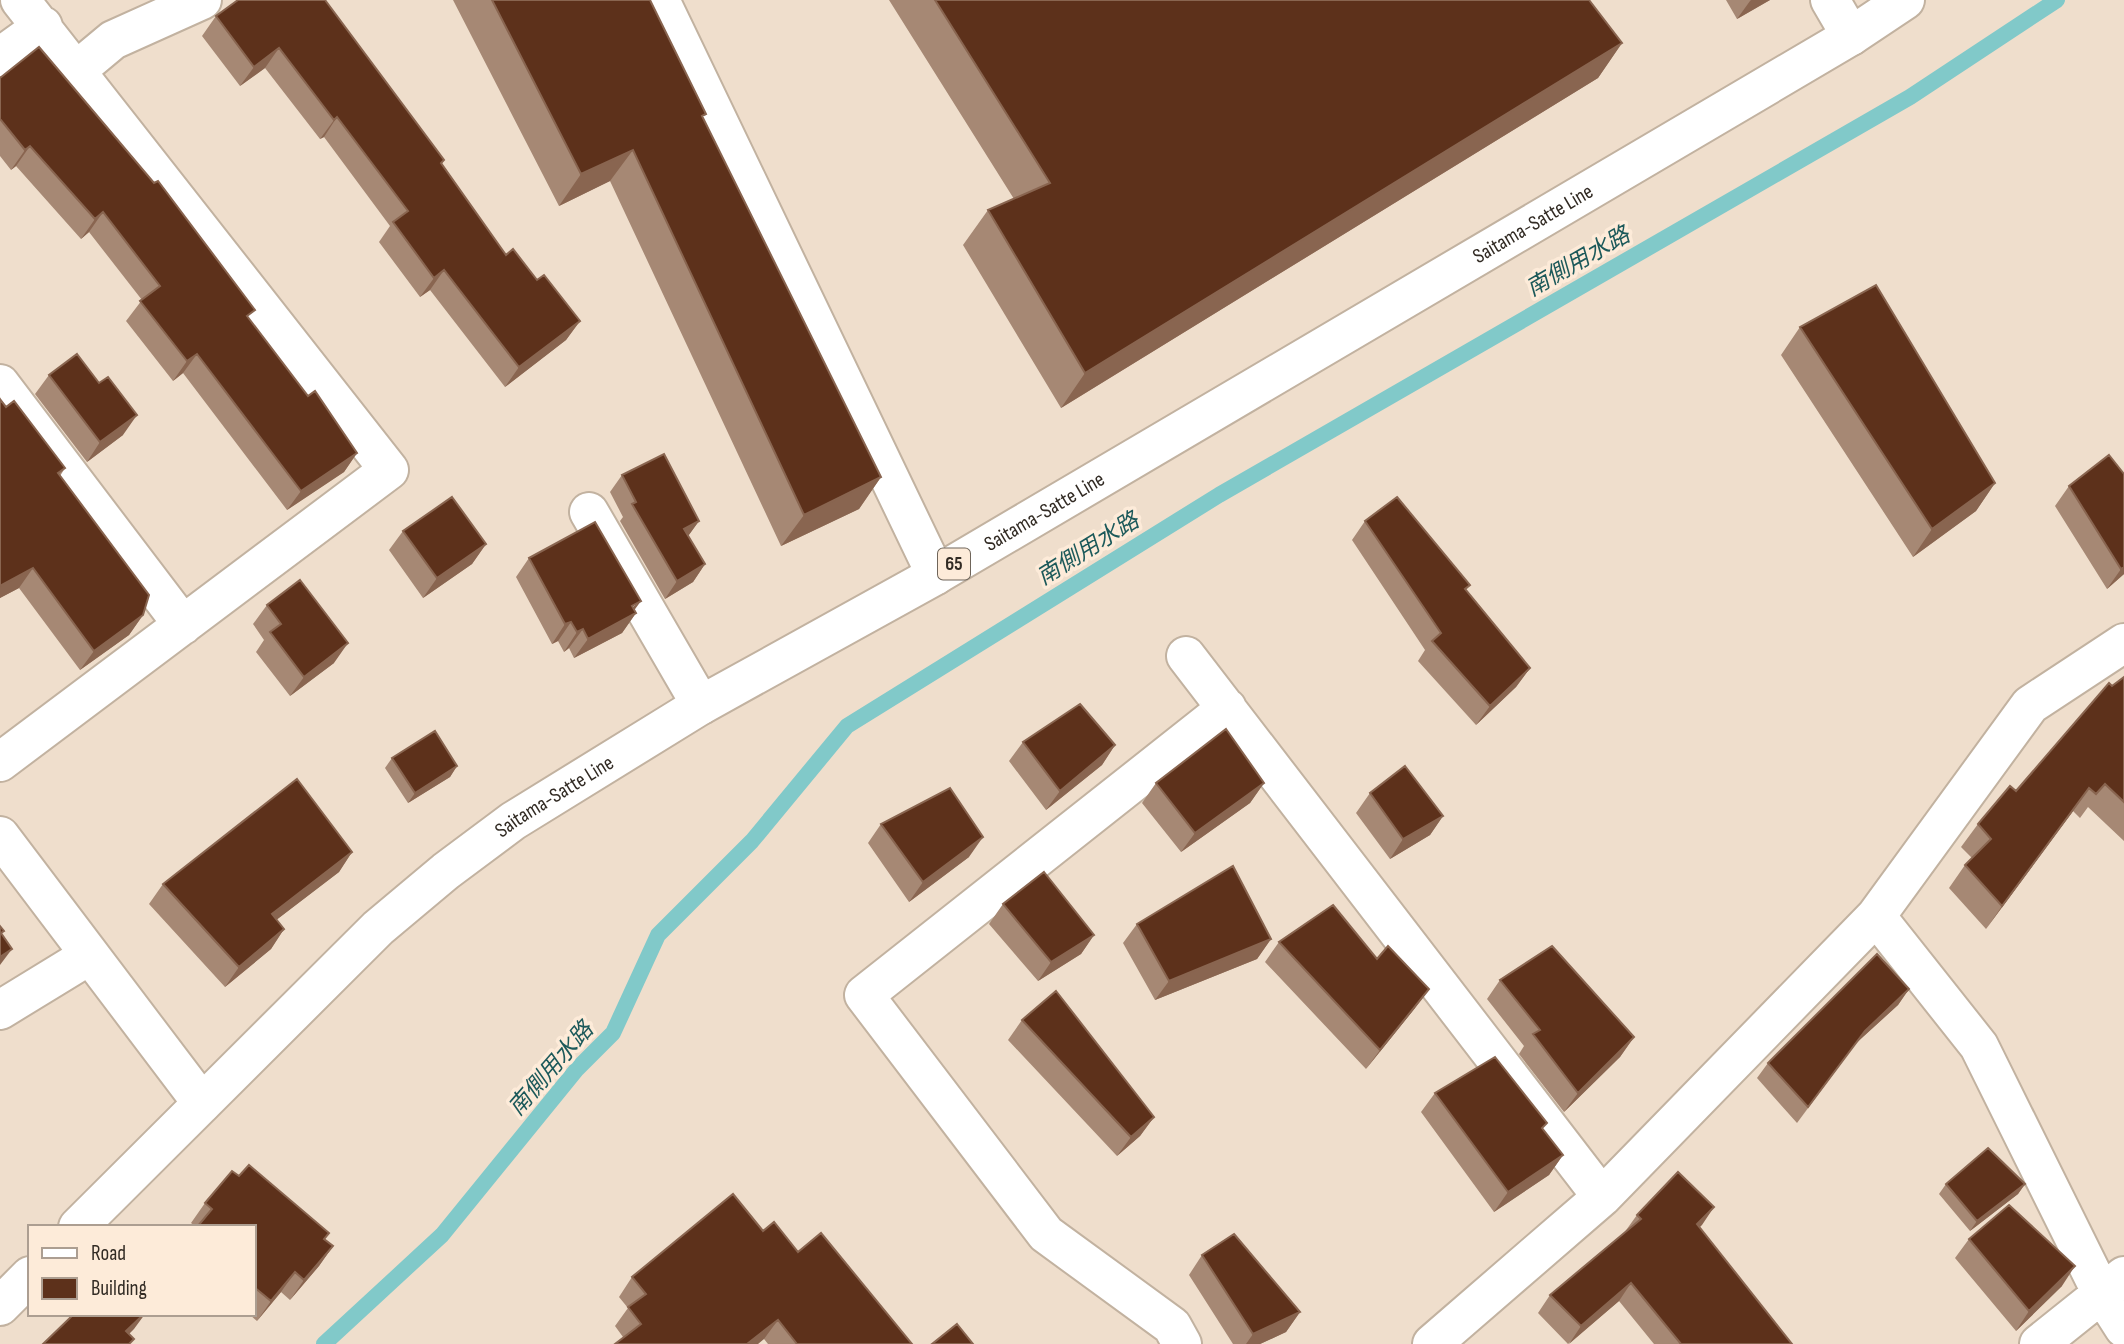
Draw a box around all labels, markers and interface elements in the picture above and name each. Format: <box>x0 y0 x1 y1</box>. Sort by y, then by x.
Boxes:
street label: Saitama-Satte Line <box>1468 178 1597 269</box>
water label: 南側用水路 <box>1521 220 1637 303</box>
street label: Saitama-Satte Line <box>980 466 1109 556</box>
water label: 南側用水路 <box>1032 506 1146 591</box>
road number: 65 <box>938 548 970 580</box>
street label: Saitama-Satte Line <box>490 750 618 843</box>
water label: 南側用水路 <box>503 1015 601 1122</box>
legend <box>28 1225 256 1316</box>
text: Road <box>91 1241 126 1266</box>
text: Building <box>91 1276 147 1301</box>

